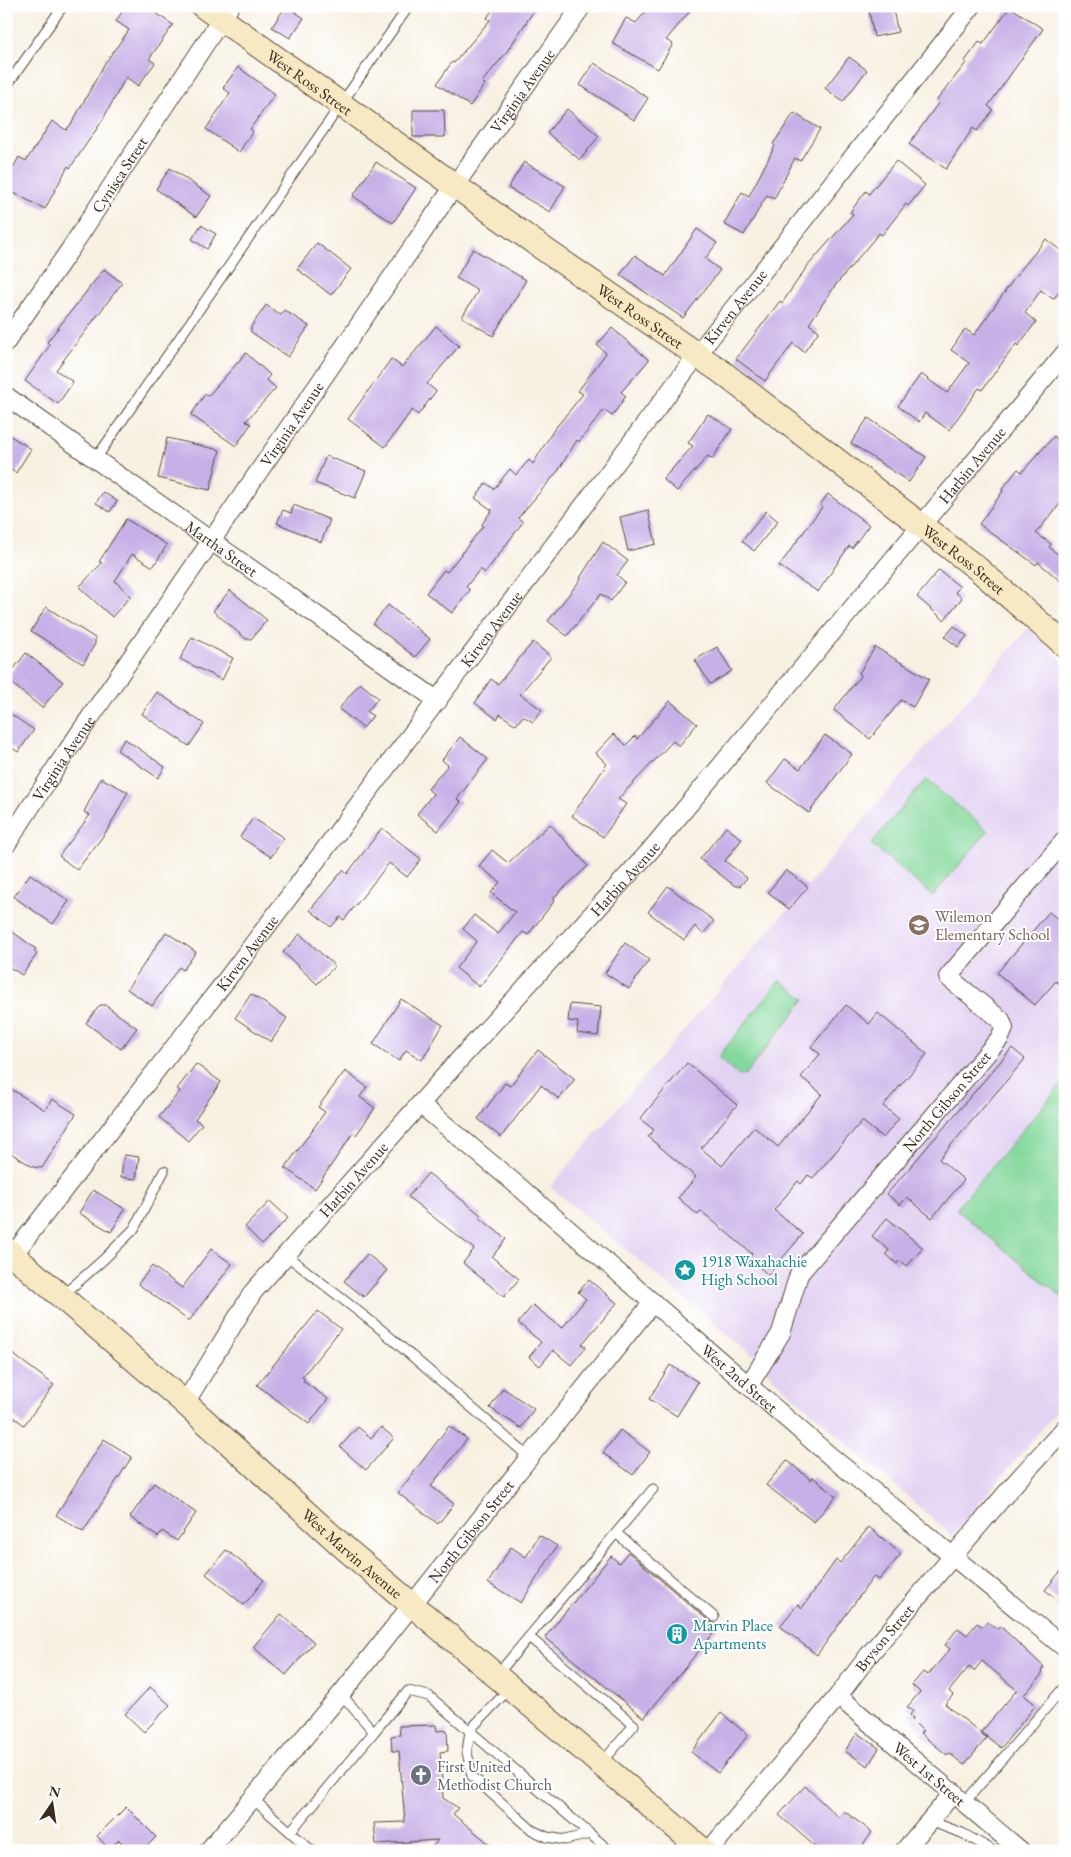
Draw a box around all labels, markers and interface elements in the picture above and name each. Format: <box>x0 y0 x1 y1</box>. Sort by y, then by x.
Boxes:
street label: West Ross Street <box>263 44 357 120</box>
street label: Virginia Avenue <box>485 44 559 137</box>
street label: Cynisca Street <box>86 133 152 217</box>
street label: Kirven Avenue <box>699 264 771 349</box>
street label: West Ross Street <box>593 278 688 353</box>
street label: Virginia Avenue <box>255 377 328 470</box>
street label: Harbin Avenue <box>933 422 1010 508</box>
street label: Martha Street <box>181 515 262 581</box>
street label: West Ross Street <box>918 520 1010 599</box>
street label: Kirven Avenue <box>455 586 527 671</box>
street label: Virginia Avenue <box>27 711 99 805</box>
street label: Harbin Avenue <box>585 837 664 921</box>
place label: Wilemon Elementary School <box>935 906 1050 945</box>
street label: Kirven Avenue <box>211 910 282 995</box>
school or university icon: Wilemon Elementary School <box>907 913 931 937</box>
street label: North Gibson Street <box>897 1046 995 1156</box>
street label: Harbin Avenue <box>314 1137 392 1222</box>
place label: 1918 Waxahachie High School <box>701 1251 807 1290</box>
place icon: 1918 Waxahachie High School <box>673 1258 697 1282</box>
street label: West 2nd Street <box>697 1339 783 1417</box>
street label: North Gibson Street <box>423 1475 518 1587</box>
street label: West Marvin Avenue <box>297 1504 407 1603</box>
street label: Bryson Street <box>850 1600 918 1676</box>
place label: Marvin Place Apartments <box>692 1615 773 1654</box>
building icon: Marvin Place Apartments <box>665 1622 689 1646</box>
street label: West 1st Street <box>889 1737 970 1810</box>
place label: First United Methodist Church <box>437 1756 552 1795</box>
church icon: First United Methodist Church <box>409 1763 433 1787</box>
north arrow <box>28 1780 78 1830</box>
text: N <box>47 1781 63 1802</box>

